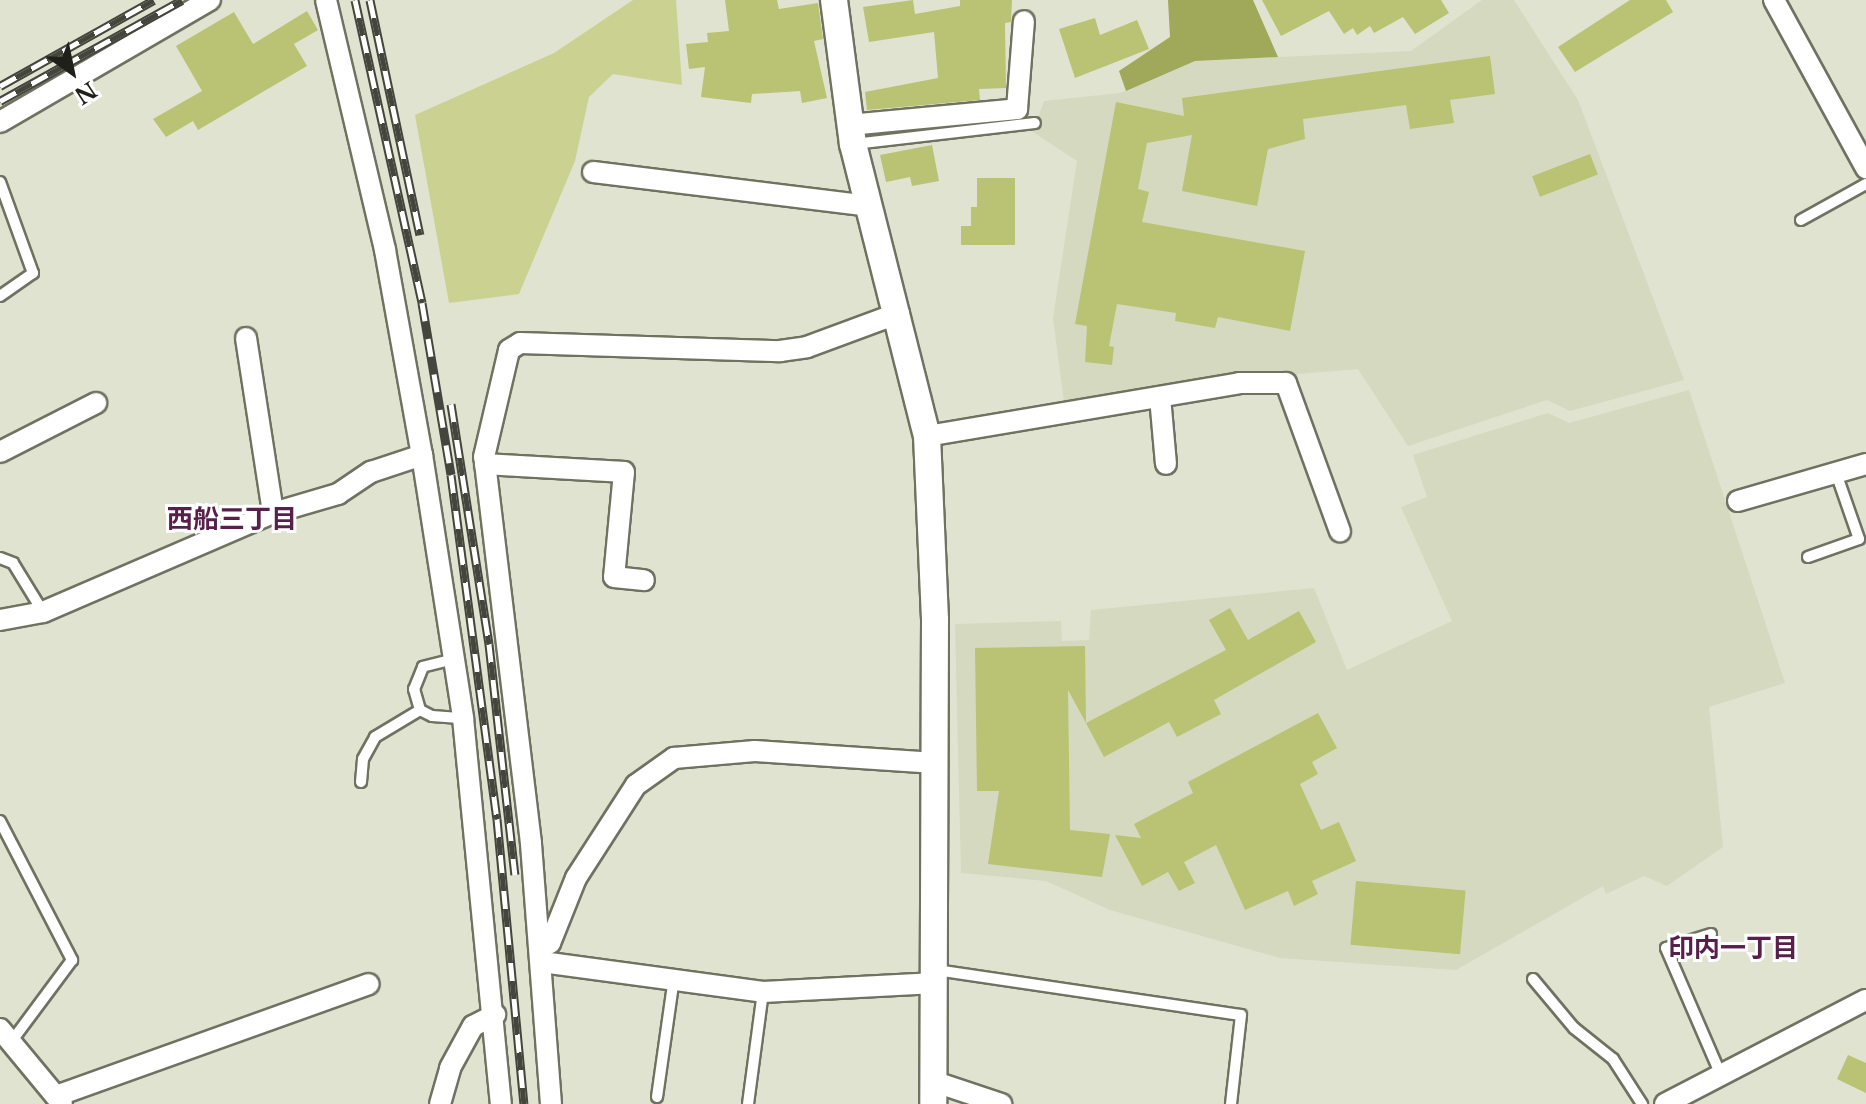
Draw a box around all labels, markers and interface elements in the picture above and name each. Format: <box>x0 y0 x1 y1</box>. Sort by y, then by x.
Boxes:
north arrow <box>32 32 112 112</box>
text: N <box>69 76 101 110</box>
district label: 西船三丁目 <box>167 504 297 536</box>
district label: 印内一丁目 <box>1668 933 1798 965</box>

